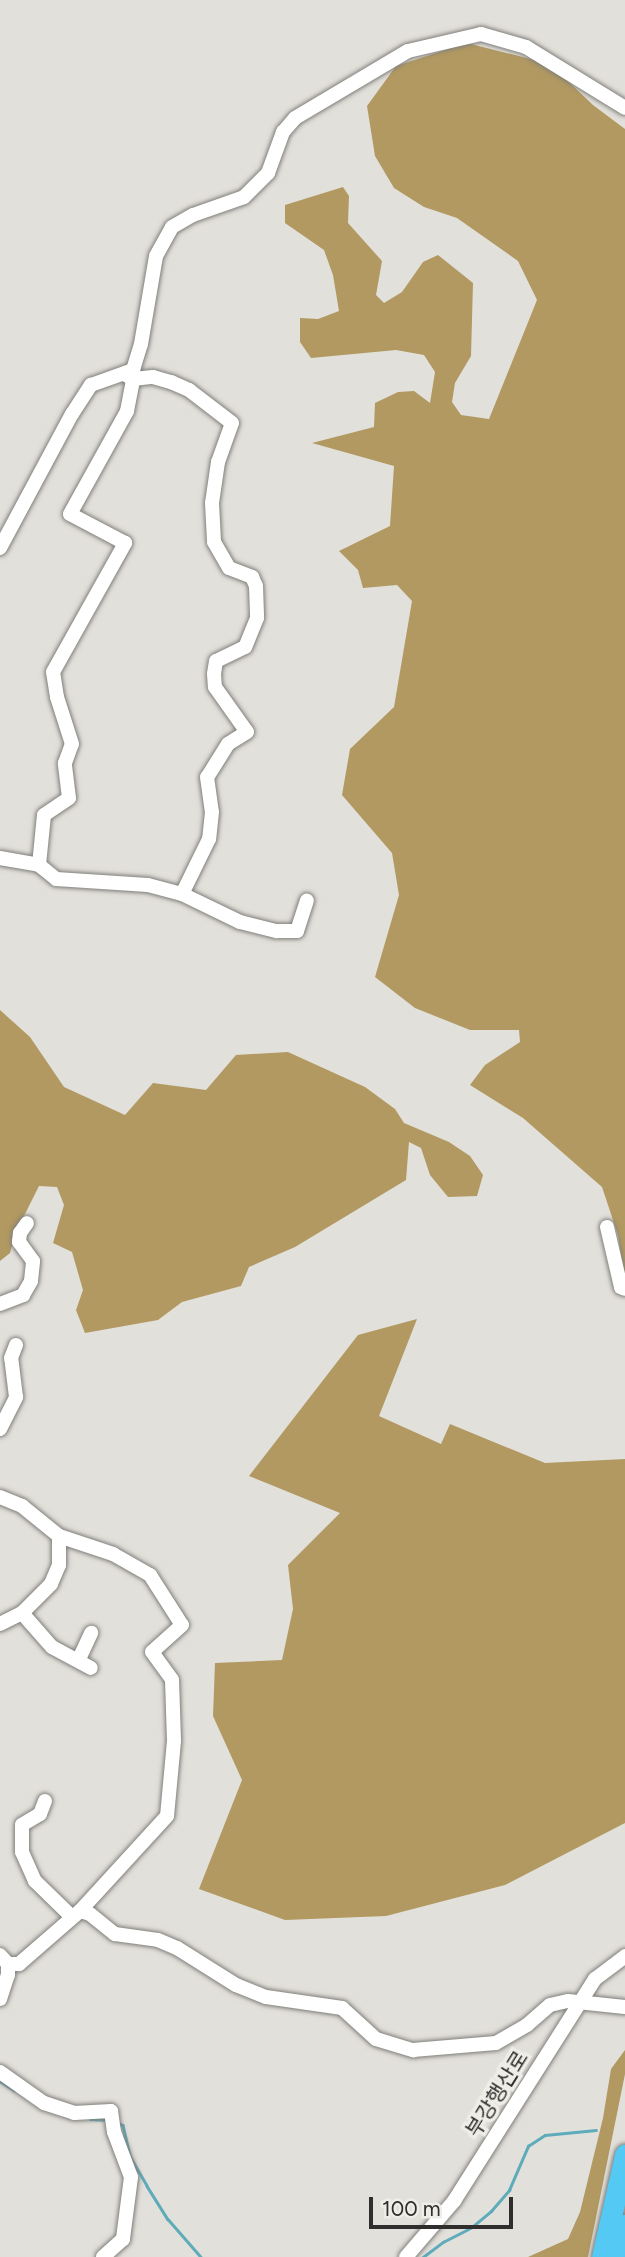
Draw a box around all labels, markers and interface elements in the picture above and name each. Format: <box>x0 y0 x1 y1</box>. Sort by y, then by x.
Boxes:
street label: 부강행산로 <box>461 2046 533 2142</box>
scale bar <box>373 2184 516 2228</box>
text: 100 m <box>382 2196 441 2221</box>

